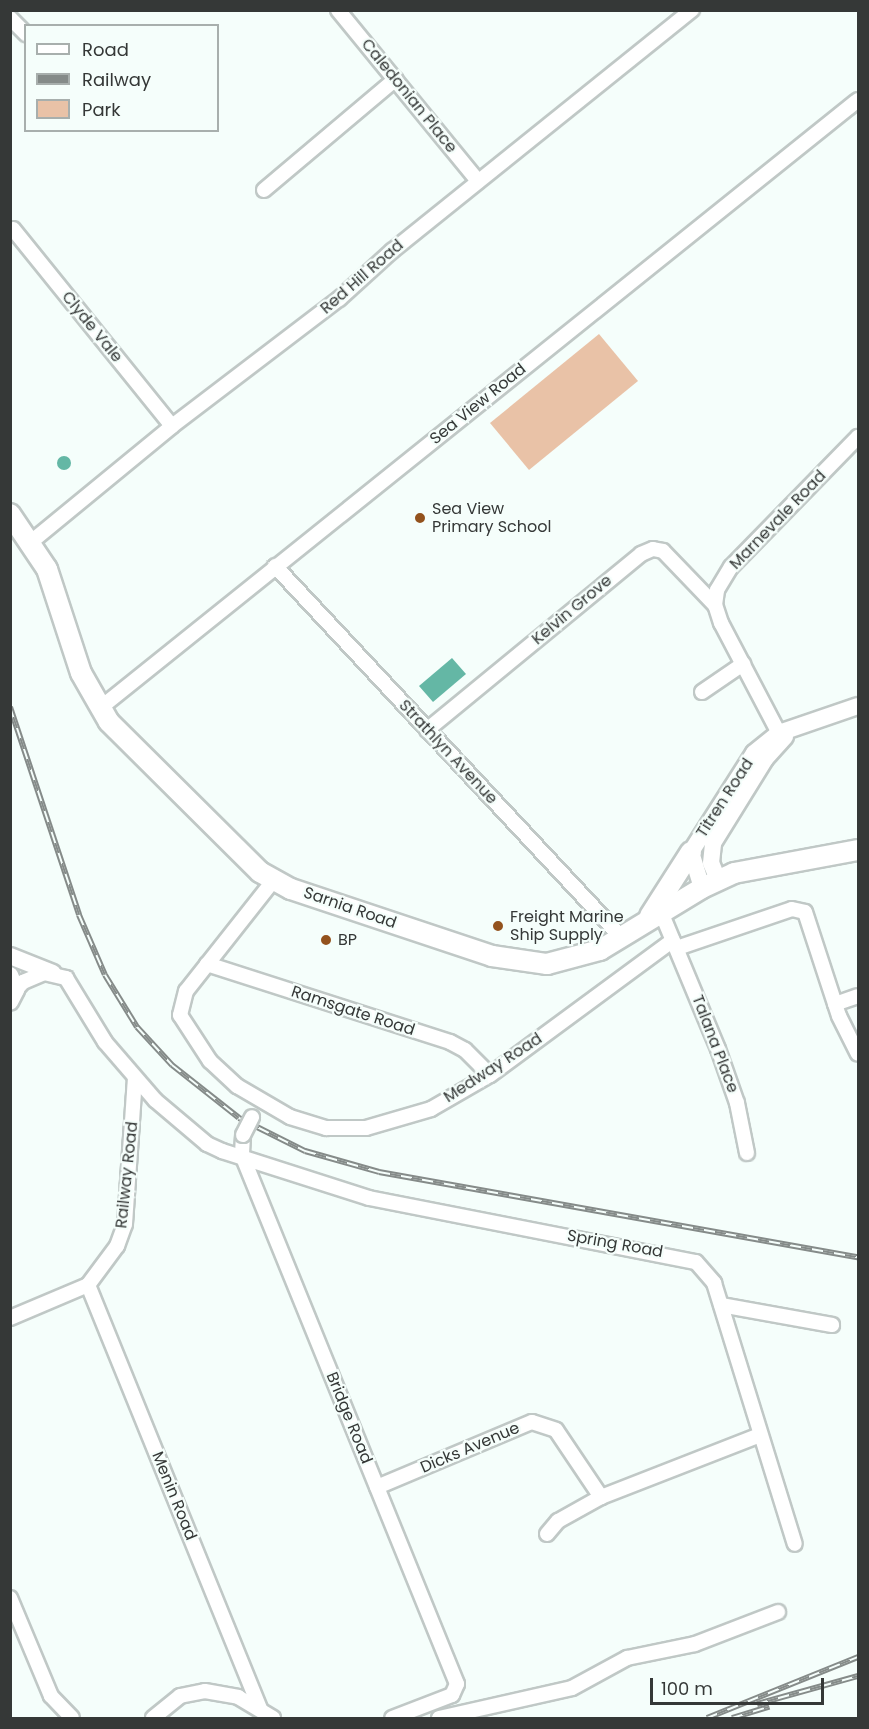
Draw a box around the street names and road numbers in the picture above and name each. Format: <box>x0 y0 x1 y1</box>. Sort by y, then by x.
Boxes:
street label: Caledonian Place <box>357 35 461 157</box>
street label: Red Hill Road <box>317 236 407 318</box>
street label: Clyde Vale <box>58 288 126 366</box>
street label: Sea View Road <box>426 359 530 449</box>
street label: Marnevale Road <box>726 466 830 574</box>
street label: Kelvin Grove <box>528 571 616 649</box>
street label: Strathlyn Avenue <box>395 696 501 808</box>
street label: Titren Road <box>692 755 758 841</box>
street label: Sarnia Road <box>301 883 399 933</box>
street label: Ramsgate Road <box>289 982 417 1040</box>
street label: Talana Place <box>688 992 742 1096</box>
street label: Medway Road <box>440 1029 546 1107</box>
street label: Railway Road <box>112 1121 142 1229</box>
street label: Spring Road <box>566 1226 664 1262</box>
street label: Bridge Road <box>322 1369 376 1467</box>
street label: Dicks Avenue <box>418 1418 522 1478</box>
street label: Menin Road <box>147 1449 201 1543</box>

